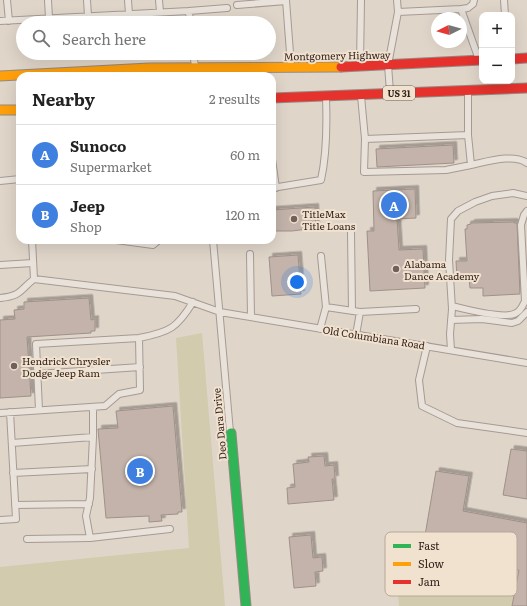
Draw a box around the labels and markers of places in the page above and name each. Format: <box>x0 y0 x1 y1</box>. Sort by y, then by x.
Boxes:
pin: A <box>381 190 407 220</box>
place label: TitleMax Title Loans <box>302 206 356 233</box>
marker: TitleMax Title Loans <box>289 214 299 224</box>
place label: Alabama Dance Academy <box>404 256 480 283</box>
marker: Alabama Dance Academy <box>391 264 401 274</box>
place label: Hendrick Chrysler Dodge Jeep Ram <box>22 353 111 380</box>
marker: Hendrick Chrysler Dodge Jeep Ram <box>9 361 19 371</box>
pin: B <box>127 456 153 486</box>

